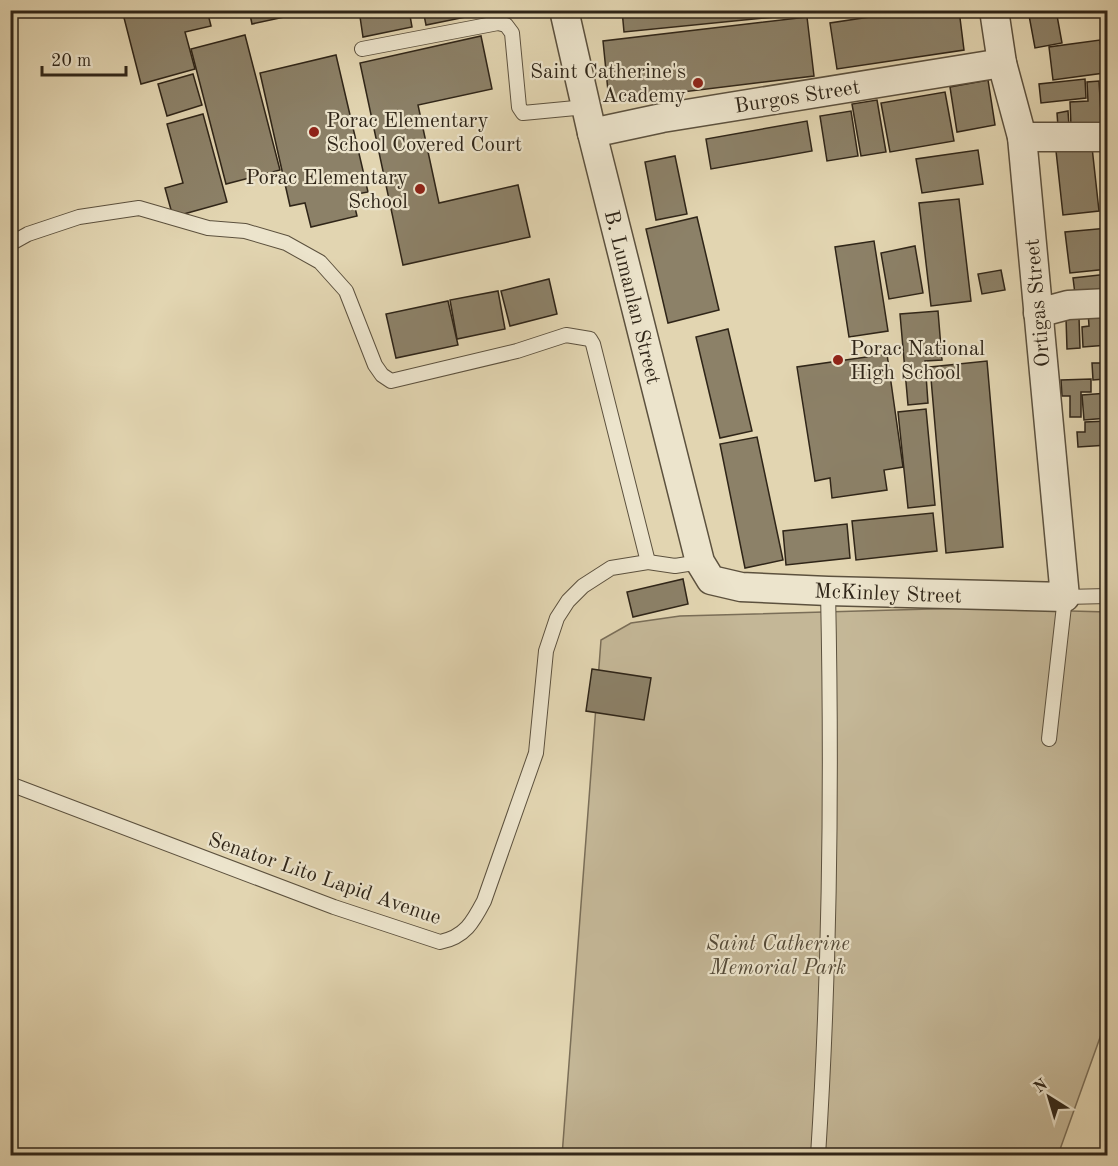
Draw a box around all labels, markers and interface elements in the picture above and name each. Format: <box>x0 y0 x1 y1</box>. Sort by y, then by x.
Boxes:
scale bar <box>42 39 126 77</box>
text: 20 m <box>51 52 91 70</box>
place label: Saint Catherine's Academy <box>530 62 686 107</box>
marker: Saint Catherine's Academy <box>691 76 705 90</box>
street label: Burgos Street <box>733 77 861 118</box>
place label: Porac Elementary School Covered Court <box>326 111 522 156</box>
marker: Porac Elementary School Covered Court <box>307 125 321 139</box>
place label: Porac Elementary School <box>245 168 408 213</box>
marker: Porac Elementary School <box>413 182 427 196</box>
street label: B. Lumanlan Street <box>600 208 663 387</box>
street label: Ortigas Street <box>1022 238 1055 368</box>
place label: Porac National High School <box>850 339 985 384</box>
marker: Porac National High School <box>831 353 845 367</box>
street label: McKinley Street <box>814 581 962 608</box>
street label: Senator Lito Lapid Avenue <box>205 830 444 929</box>
park label: Saint Catherine Memorial Park <box>706 934 850 979</box>
north arrow <box>1019 1067 1079 1127</box>
text: N <box>1031 1076 1051 1097</box>

